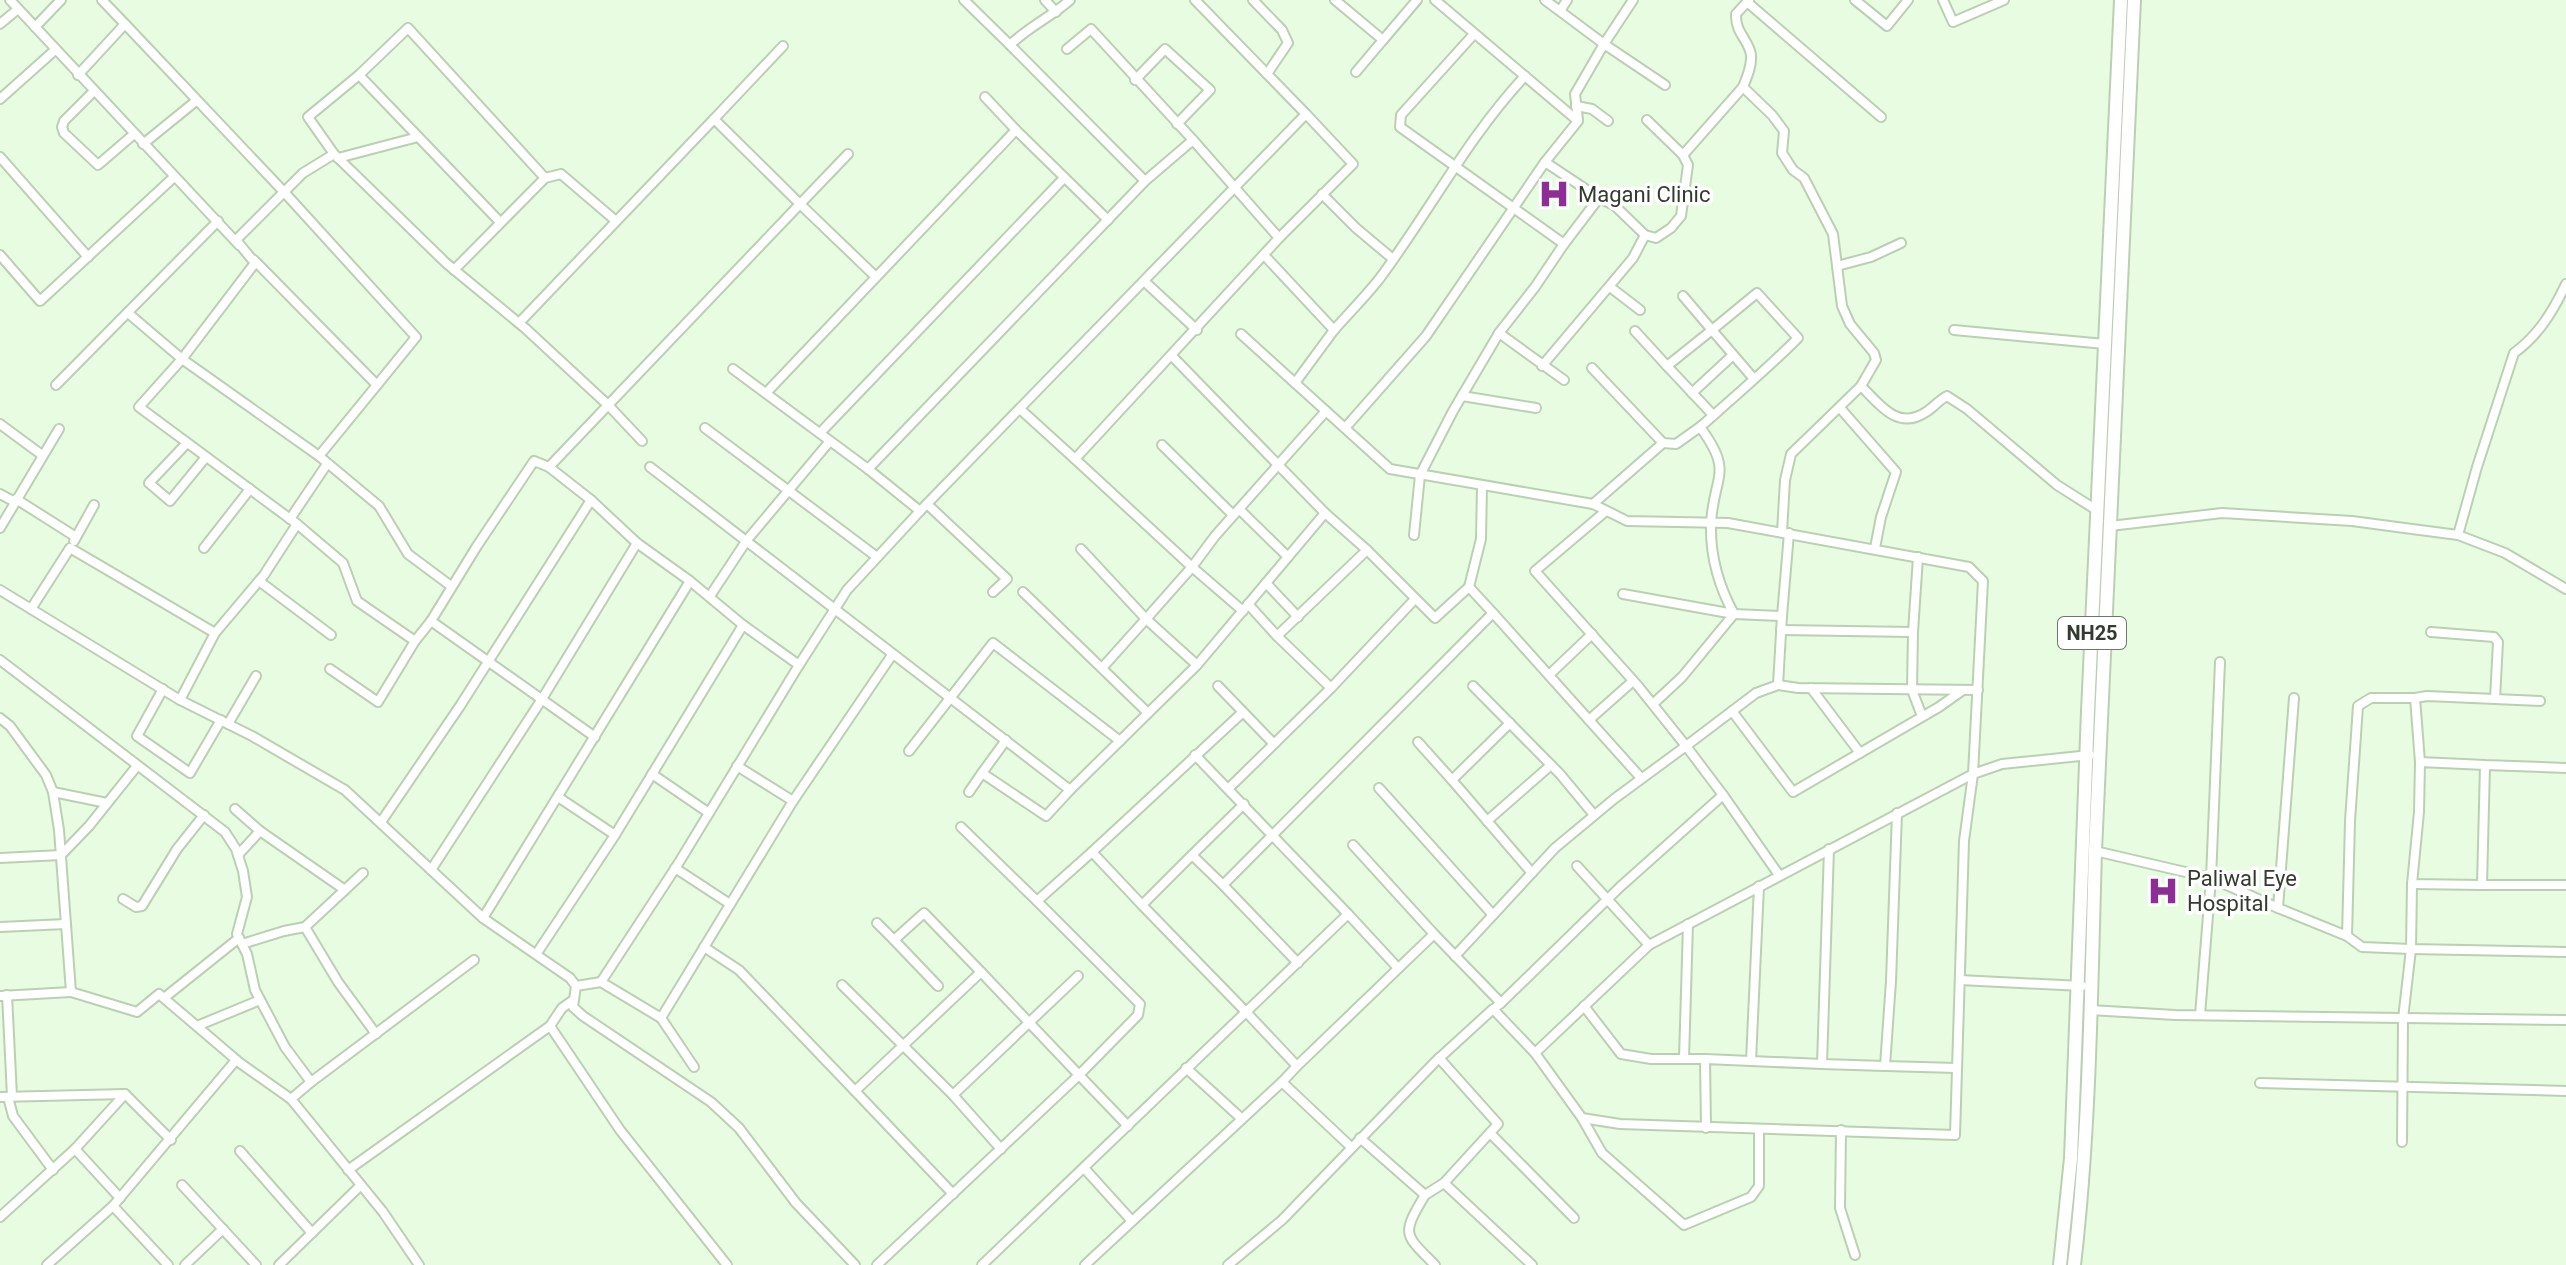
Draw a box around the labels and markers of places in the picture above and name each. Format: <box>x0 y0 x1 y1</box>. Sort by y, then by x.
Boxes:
hospital icon: Magani Clinic <box>1537 177 1571 211</box>
place label: Magani Clinic <box>1578 182 1710 207</box>
place label: Paliwal Eye Hospital <box>2187 866 2297 916</box>
hospital icon: Paliwal Eye Hospital <box>2146 874 2180 908</box>

